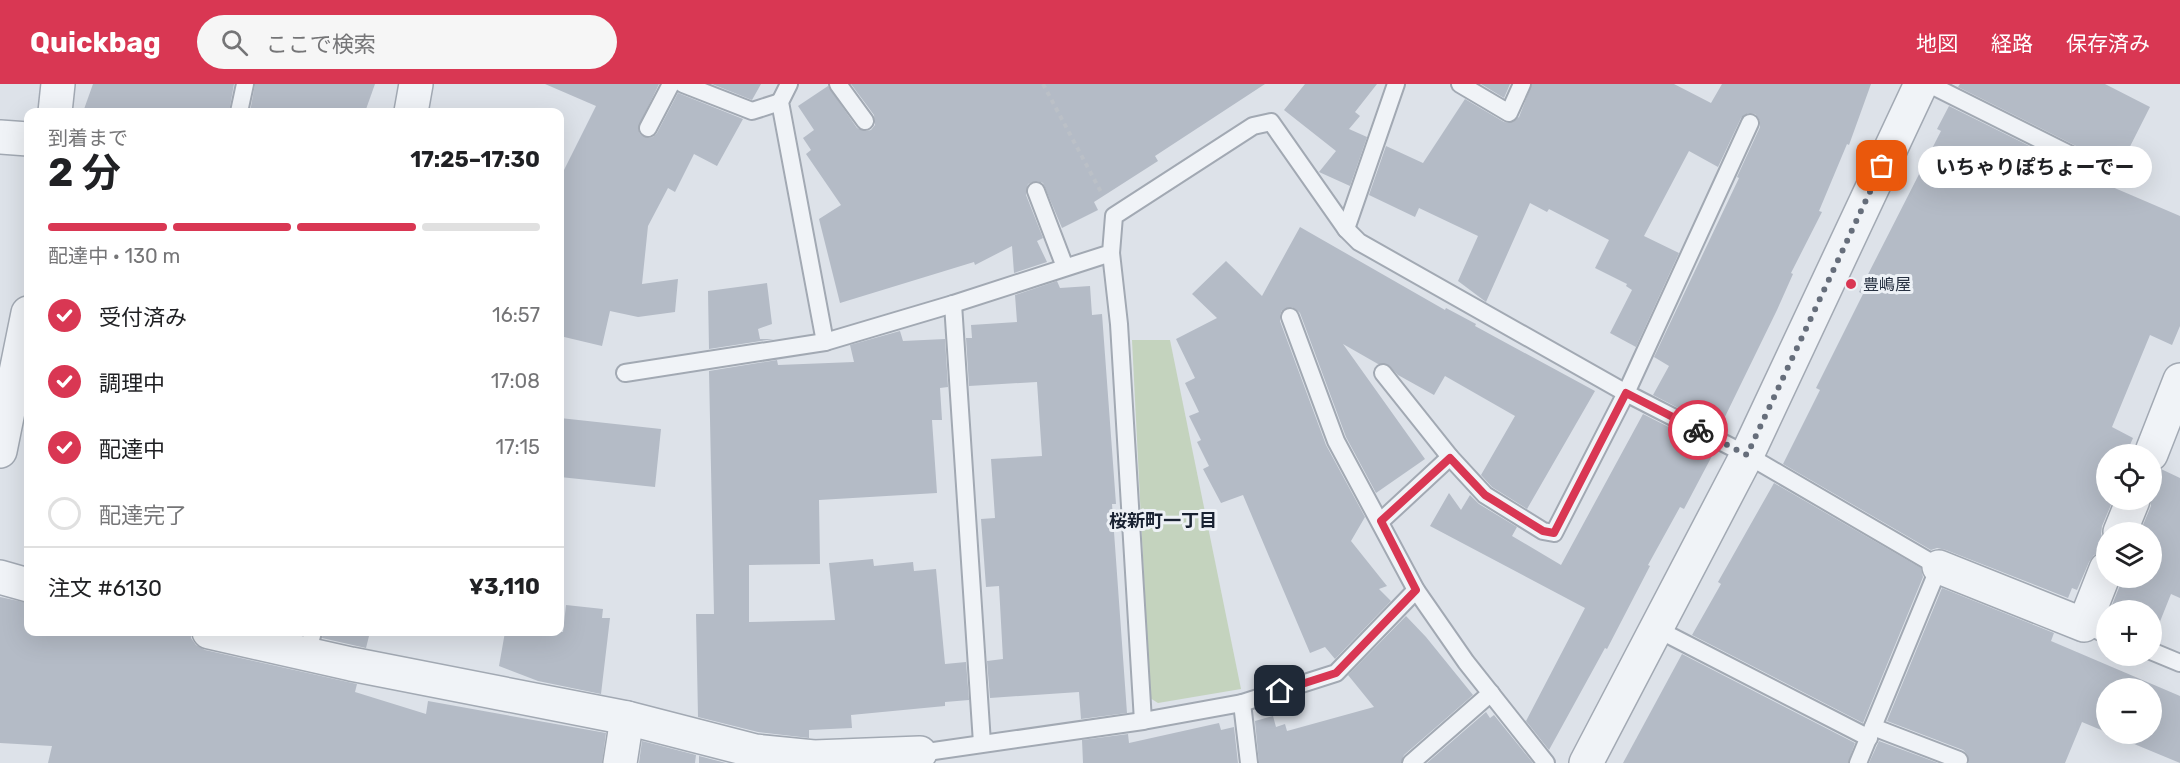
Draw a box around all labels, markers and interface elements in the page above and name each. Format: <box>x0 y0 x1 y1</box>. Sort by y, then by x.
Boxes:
search box <box>197 15 617 69</box>
text: Quickbag <box>30 26 161 59</box>
icon: search <box>218 26 251 59</box>
text: ここで検索 <box>266 31 376 58</box>
text: 地図 <box>1916 31 1958 56</box>
text: 経路 <box>1991 31 2033 56</box>
text: 保存済み <box>2066 31 2150 56</box>
text: 到着まで <box>48 126 128 150</box>
pin <box>1856 140 1907 191</box>
callout: いちゃりぽちょーでー <box>1918 145 2152 187</box>
text: 17:25–17:30 <box>410 146 540 173</box>
icon: bag <box>1865 149 1898 182</box>
text: 2 分 <box>48 150 121 196</box>
text: いちゃりぽちょーでー <box>1936 155 2134 179</box>
text: 配達中 · 130 m <box>48 244 180 268</box>
place label: 豊嶋屋 <box>1863 275 1911 294</box>
marker: 豊嶋屋 <box>1844 277 1858 291</box>
icon: check <box>48 299 81 332</box>
text: 16:57 <box>492 303 540 327</box>
text: 受付済み <box>99 304 187 331</box>
icon: check <box>48 365 81 398</box>
text: 17:08 <box>491 369 540 393</box>
text: 調理中 <box>99 370 165 397</box>
courier <box>1668 400 1728 460</box>
icon: bike <box>1682 414 1715 447</box>
icon: check <box>48 431 81 464</box>
text: 17:15 <box>496 435 540 459</box>
text: 配達中 <box>99 436 165 463</box>
map controls <box>2096 444 2162 744</box>
button: locate <box>2096 444 2162 510</box>
text: 配達完了 <box>99 502 187 529</box>
district label: 桜新町一丁目 <box>1109 510 1217 532</box>
button: layers <box>2096 522 2162 588</box>
text: ¥3,110 <box>469 573 540 600</box>
text: 注文 #6130 <box>48 575 162 602</box>
button: + <box>2096 600 2162 666</box>
pin <box>1254 665 1305 716</box>
icon: home <box>1263 674 1296 707</box>
button: − <box>2096 678 2162 744</box>

